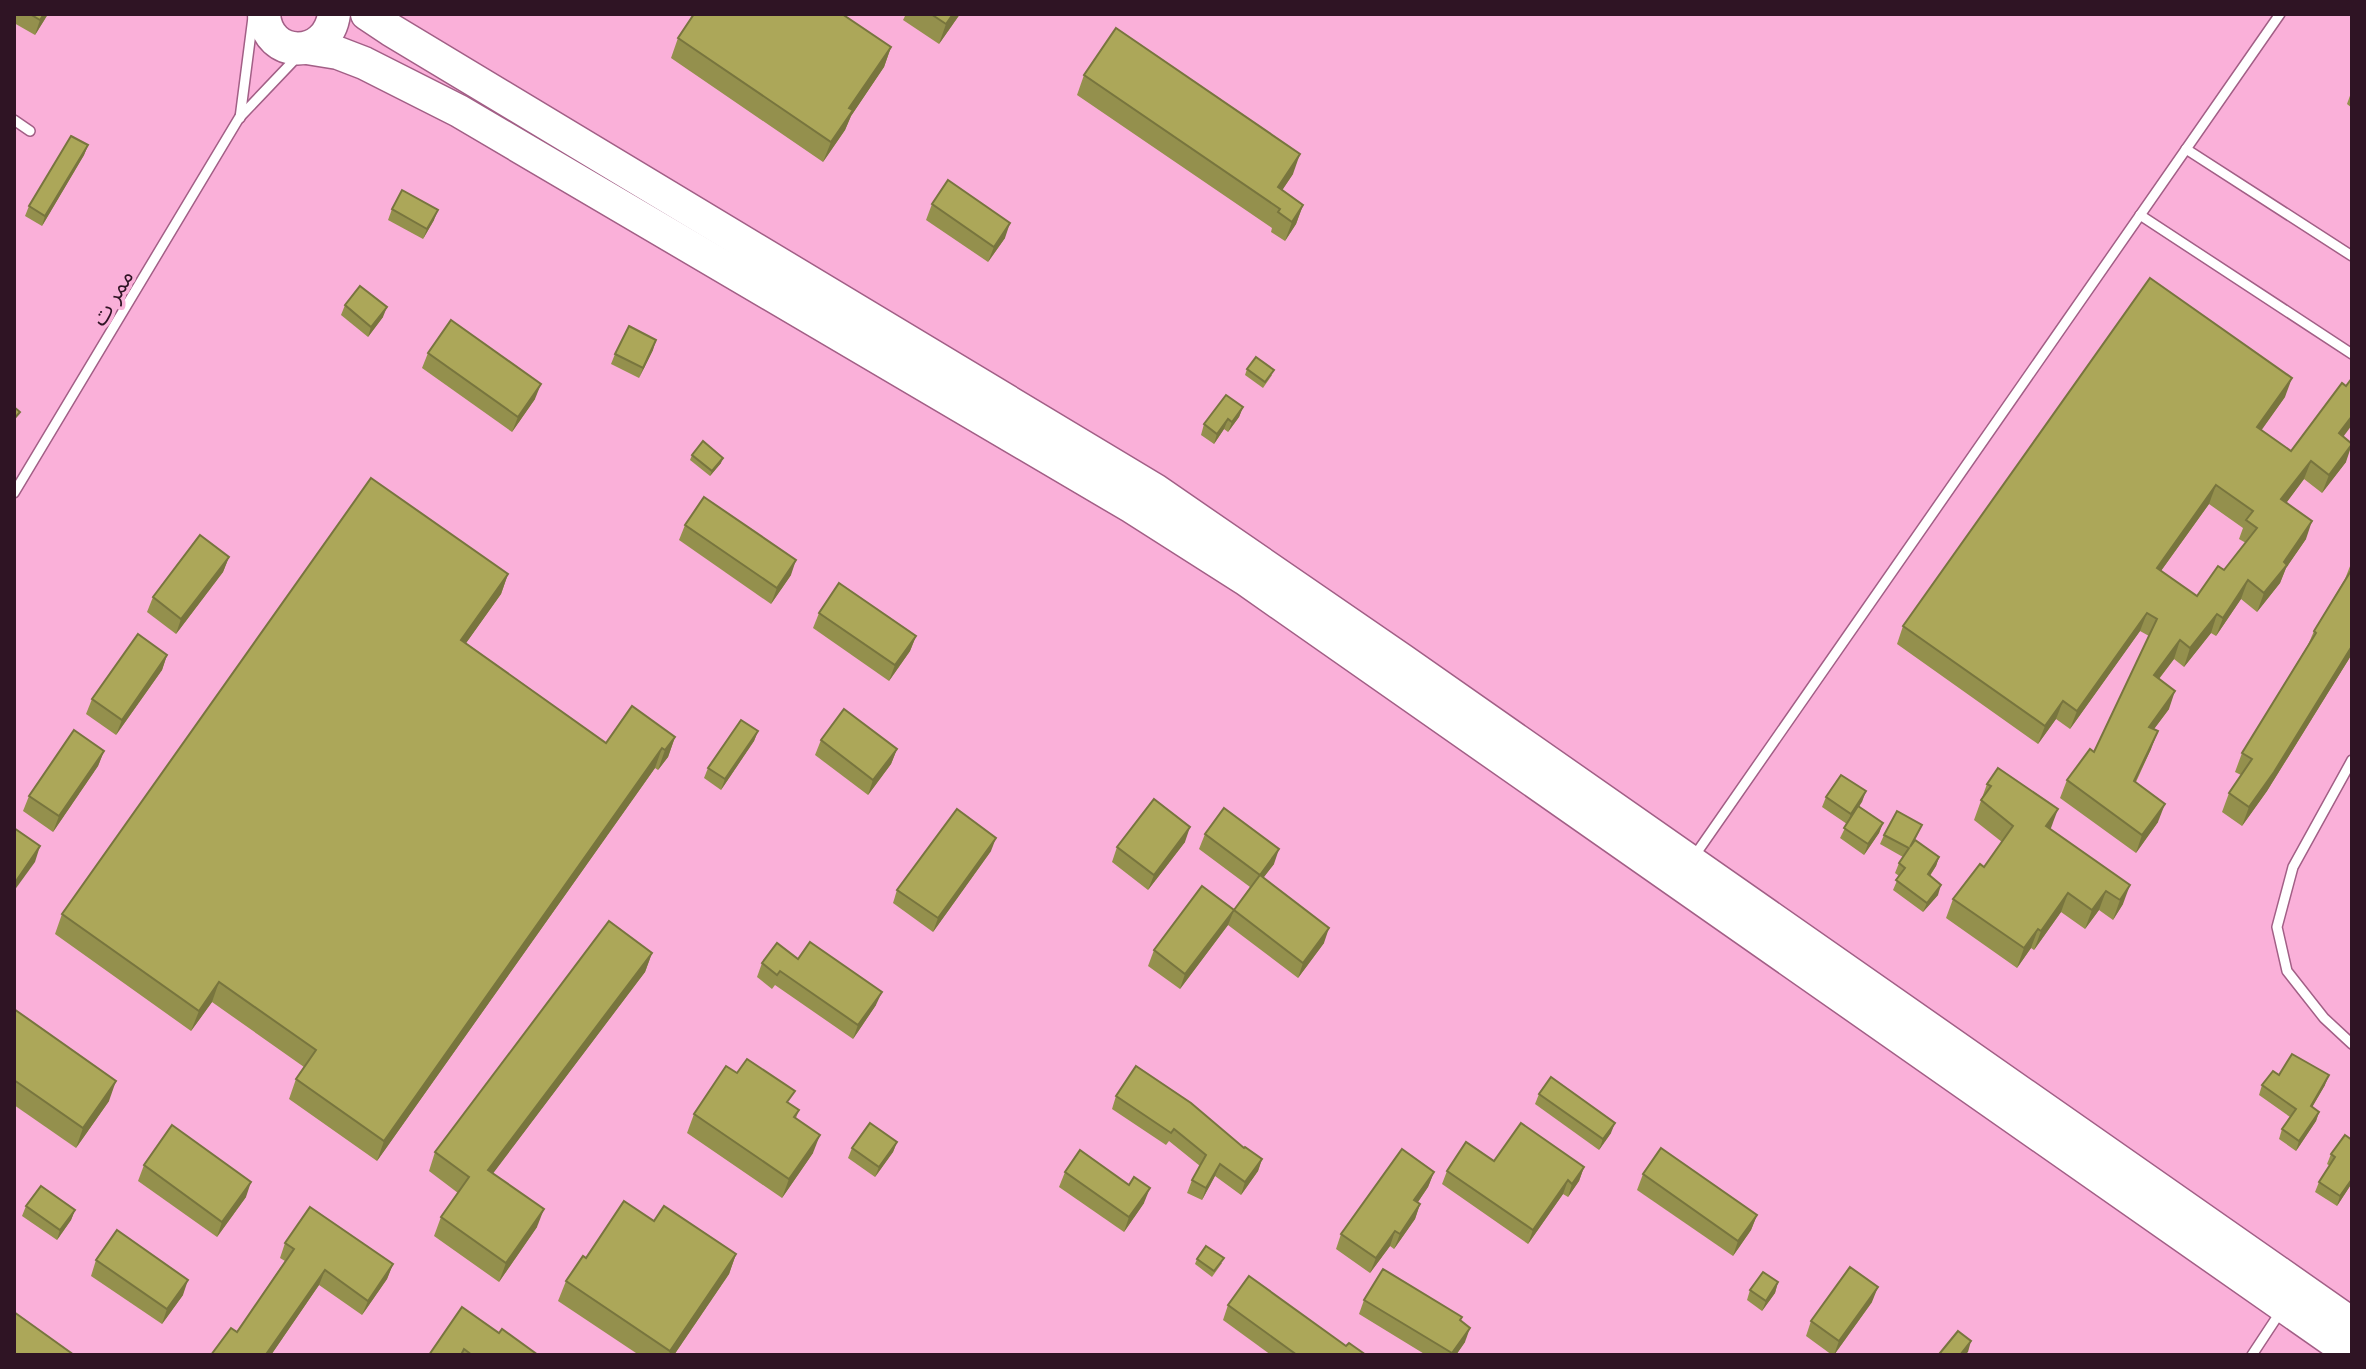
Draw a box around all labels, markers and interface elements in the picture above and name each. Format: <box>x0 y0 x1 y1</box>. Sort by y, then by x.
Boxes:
street label: ممر ت <box>83 263 139 331</box>

